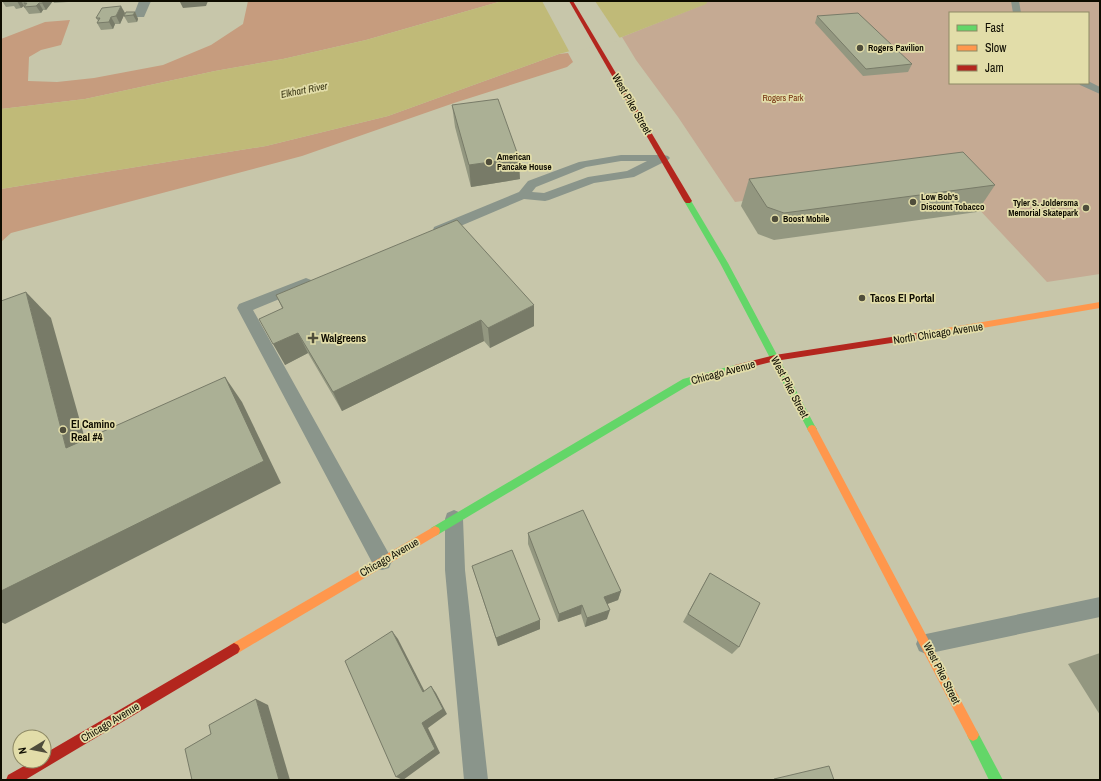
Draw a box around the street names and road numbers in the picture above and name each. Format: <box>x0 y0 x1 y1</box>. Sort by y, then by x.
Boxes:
street label: West Pike Street <box>609 71 655 137</box>
street label: North Chicago Avenue <box>892 319 984 347</box>
street label: West Pike Street <box>768 354 812 421</box>
street label: Chicago Avenue <box>689 357 757 387</box>
street label: Chicago Avenue <box>357 534 421 580</box>
street label: West Pike Street <box>920 640 964 707</box>
street label: Chicago Avenue <box>78 699 142 745</box>

